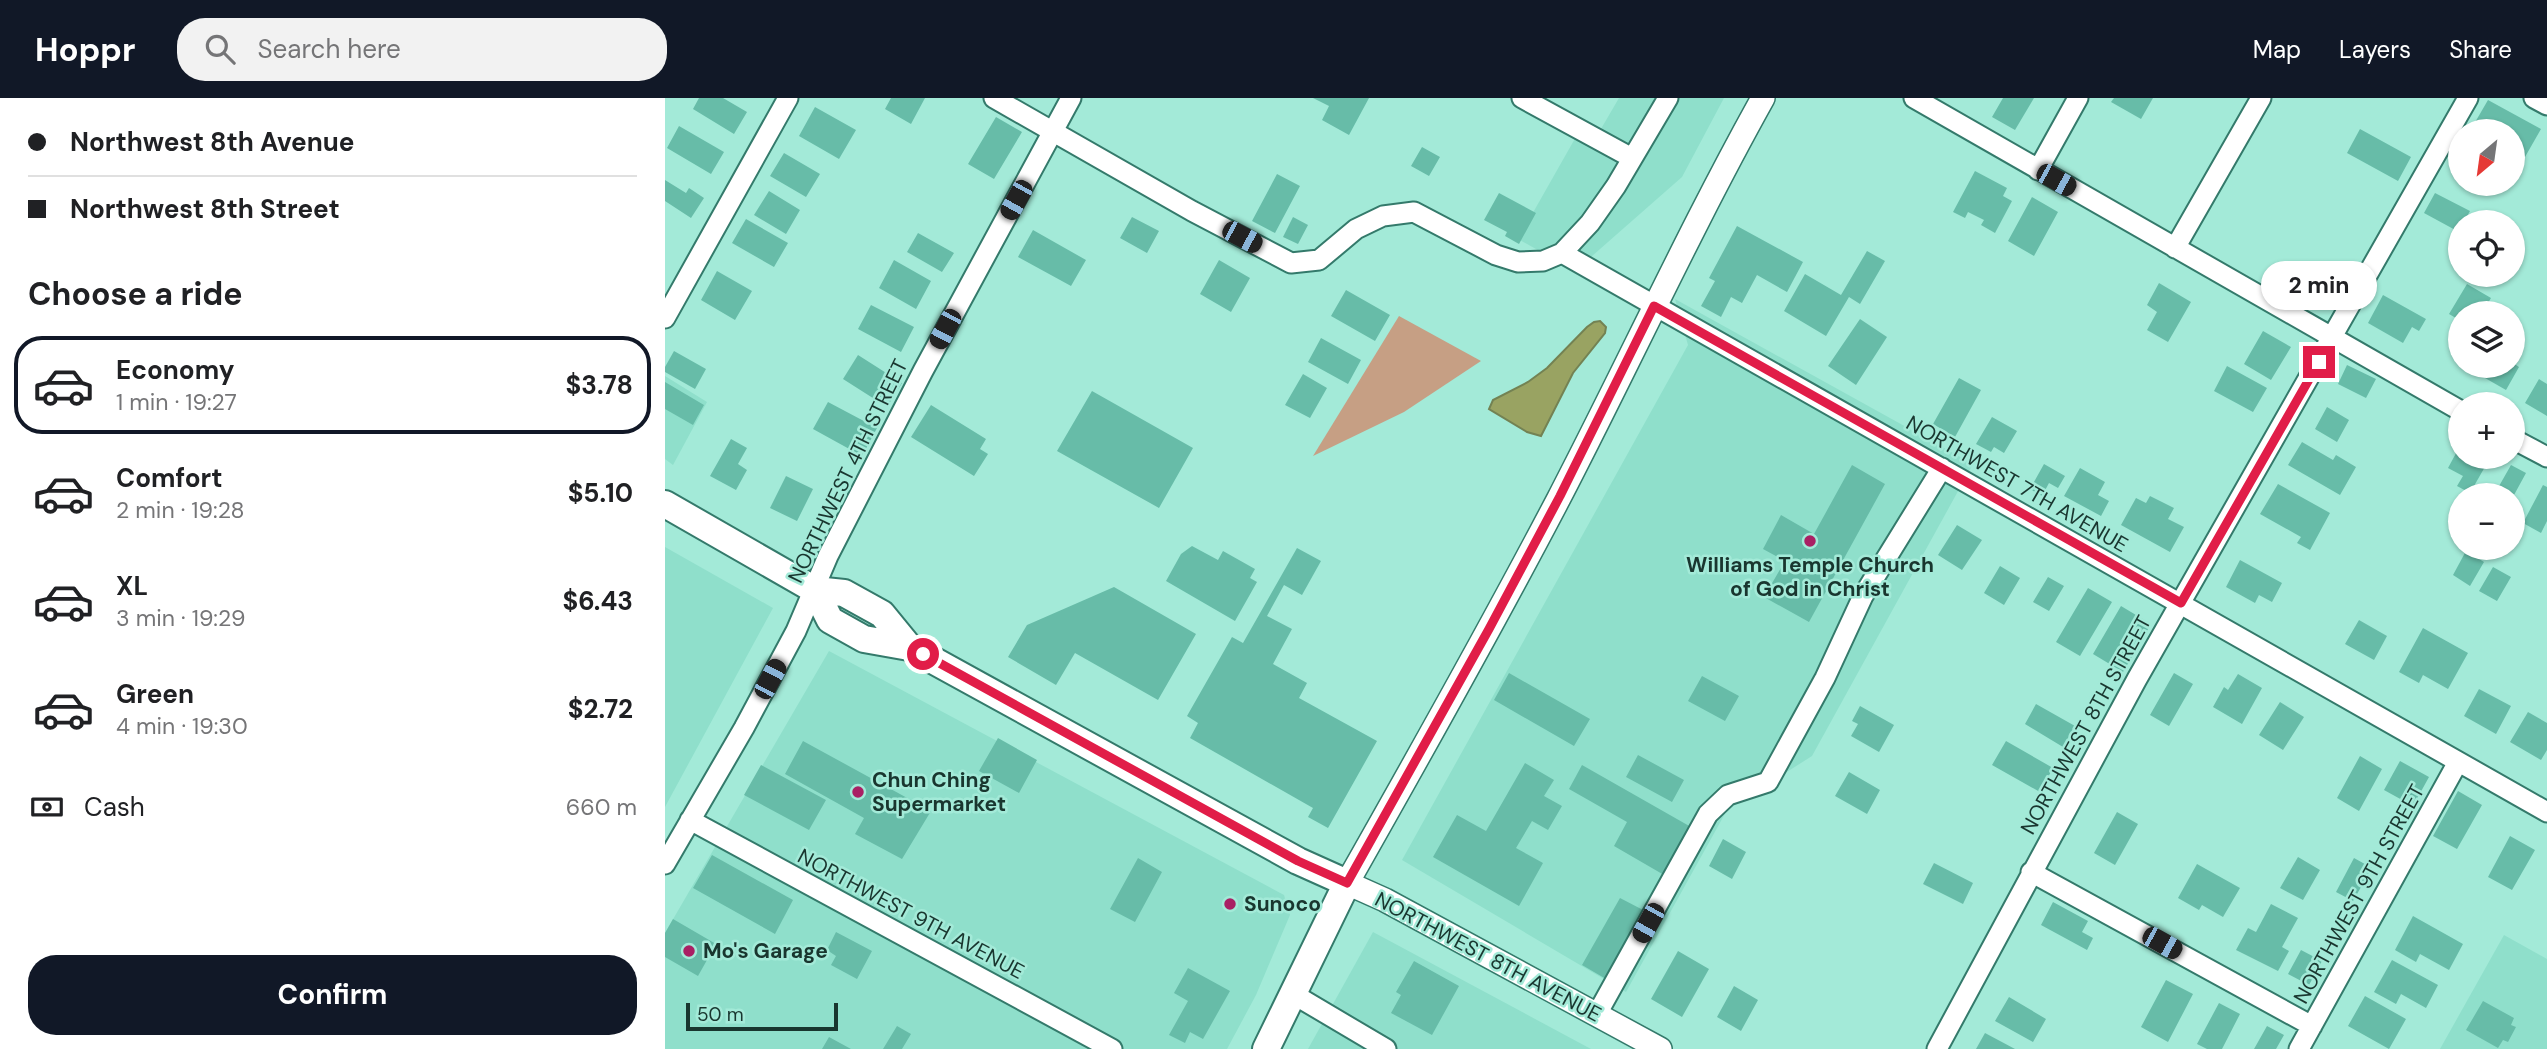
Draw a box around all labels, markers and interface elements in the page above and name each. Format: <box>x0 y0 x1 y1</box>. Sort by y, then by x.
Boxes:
search box <box>177 18 667 81</box>
text: Hoppr <box>35 28 135 71</box>
icon: search <box>201 30 239 68</box>
text: Search here <box>257 32 401 66</box>
text: Map <box>2253 34 2301 65</box>
text: Layers <box>2339 34 2411 65</box>
text: Share <box>2449 34 2512 65</box>
north arrow <box>2448 119 2525 196</box>
map controls <box>2448 119 2525 560</box>
text: Northwest 8th Avenue <box>70 125 354 159</box>
car <box>2033 161 2080 199</box>
car <box>997 177 1036 223</box>
text: Northwest 8th Street <box>70 192 340 226</box>
button: locate <box>2448 210 2525 287</box>
car <box>1219 218 1266 256</box>
callout: 2 min <box>2261 260 2377 310</box>
text: 2 min <box>2289 270 2349 300</box>
text: Choose a ride <box>28 273 243 315</box>
button: layers <box>2448 301 2525 378</box>
car <box>926 306 965 352</box>
route end <box>2303 346 2335 378</box>
text: Economy <box>116 353 234 387</box>
icon: car <box>32 354 95 417</box>
street label: NORTHWEST 4TH STREET <box>782 354 915 588</box>
text: $3.78 <box>566 368 633 402</box>
text: 1 min · 19:27 <box>116 387 237 417</box>
button: + <box>2448 392 2525 469</box>
street label: NORTHWEST 7TH AVENUE <box>1901 409 2133 559</box>
text: Comfort <box>116 461 222 495</box>
icon: car <box>32 462 95 525</box>
text: $5.10 <box>568 476 633 510</box>
button: − <box>2448 483 2525 560</box>
text: 2 min · 19:28 <box>116 495 244 525</box>
marker: Williams Temple Church of God in Christ <box>1802 533 1818 549</box>
place label: Williams Temple Church of God in Christ <box>1686 551 1934 603</box>
text: XL <box>116 569 148 603</box>
icon: car <box>32 570 95 633</box>
text: $6.43 <box>563 584 633 618</box>
text: 3 min · 19:29 <box>116 603 245 633</box>
street label: NORTHWEST 8TH STREET <box>2014 610 2158 839</box>
route start <box>907 638 939 670</box>
car <box>751 656 790 702</box>
text: Green <box>116 677 194 711</box>
icon: car <box>32 678 95 741</box>
text: $2.72 <box>568 692 633 726</box>
text: 4 min · 19:30 <box>116 711 248 741</box>
place label: Chun Ching Supermarket <box>872 766 1006 818</box>
street label: NORTHWEST 9TH STREET <box>2287 779 2431 1009</box>
marker: Chun Ching Supermarket <box>850 784 866 800</box>
icon: cash <box>28 788 66 826</box>
text: Cash <box>84 790 145 824</box>
text: 660 m <box>566 792 637 822</box>
street label: NORTHWEST 9TH AVENUE <box>793 842 1029 986</box>
street label: NORTHWEST 8TH AVENUE <box>1370 885 1606 1029</box>
place label: Sunoco <box>1244 890 1321 918</box>
marker: Sunoco <box>1222 896 1238 912</box>
car <box>1629 900 1668 946</box>
car <box>2139 924 2186 962</box>
place label: Mo's Garage <box>703 937 828 965</box>
marker: Mo's Garage <box>681 943 697 959</box>
button: Confirm <box>28 955 637 1035</box>
scale bar <box>686 1000 838 1032</box>
text: 50 m <box>697 1002 744 1027</box>

